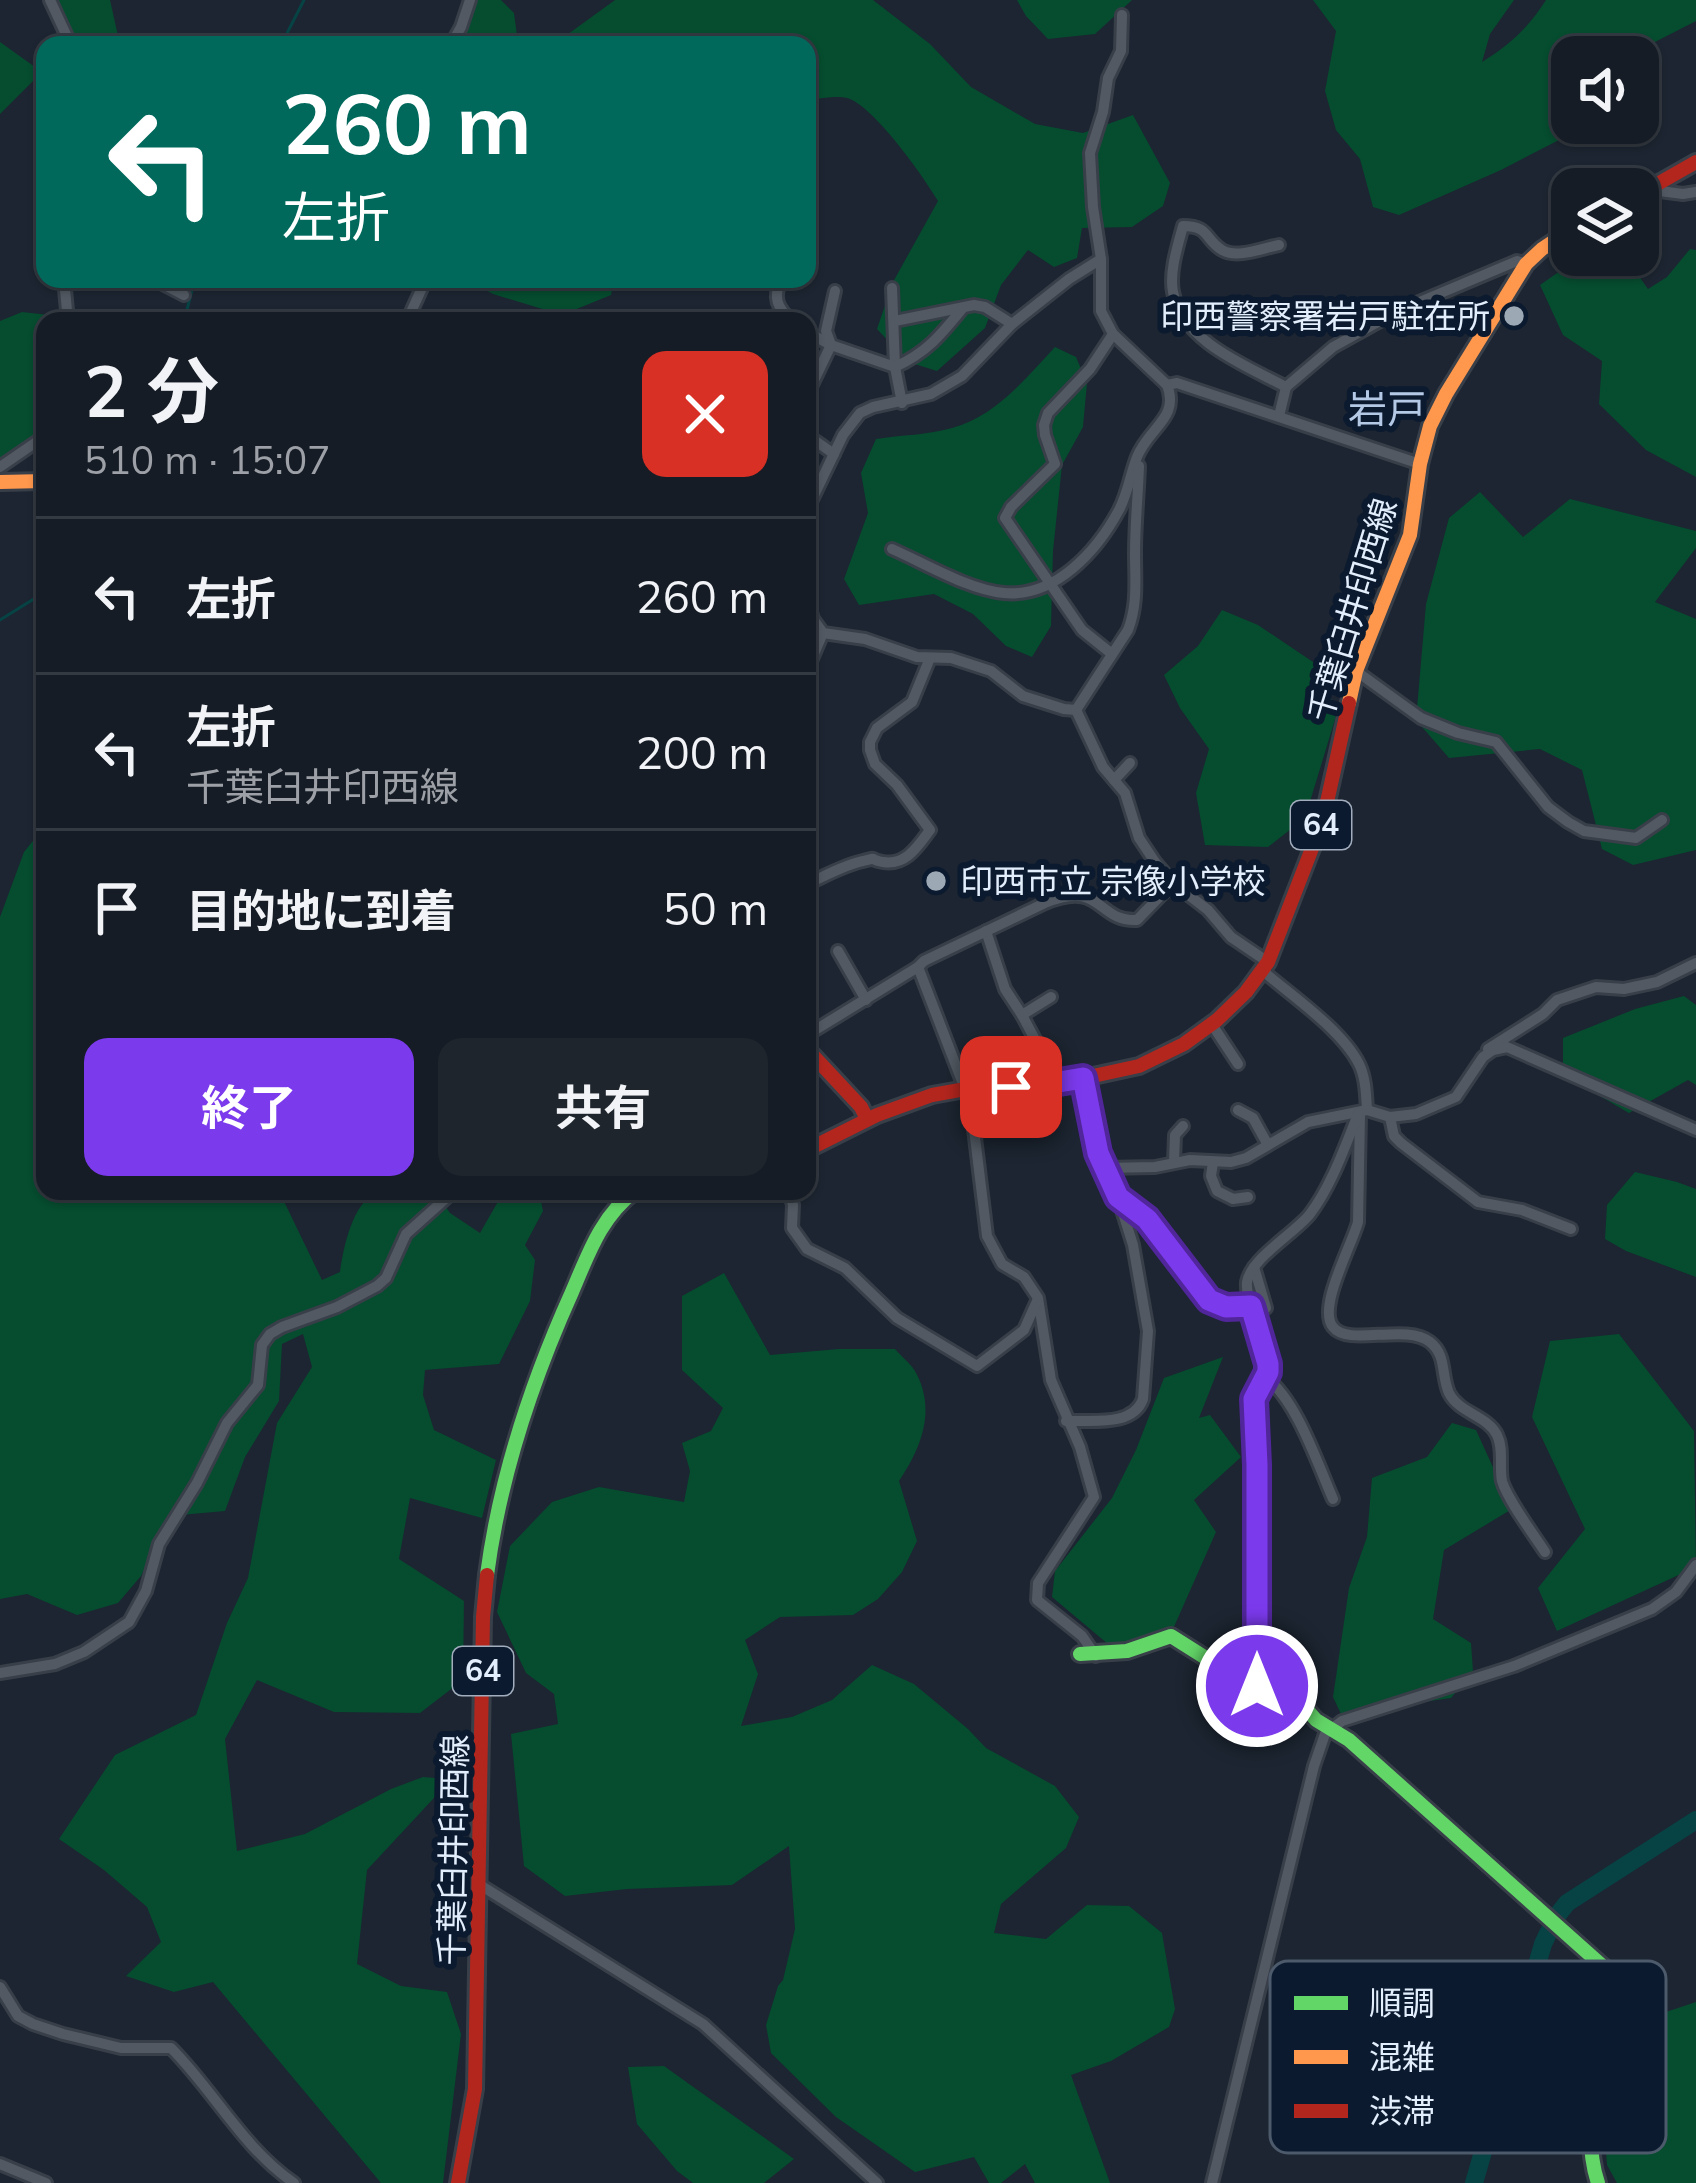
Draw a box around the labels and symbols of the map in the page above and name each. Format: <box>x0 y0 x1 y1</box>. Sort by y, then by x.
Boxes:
place label: 印西警察署岩戸駐在所 <box>1160 295 1490 336</box>
marker: 印西警察署岩戸駐在所 <box>1501 303 1527 329</box>
district label: 岩戸 <box>1348 384 1426 433</box>
street label: 千葉臼井印西線 <box>1298 493 1405 726</box>
road number: 64 <box>1291 801 1351 849</box>
place label: 印西市立 宗像小学校 <box>960 860 1266 901</box>
marker: 印西市立 宗像小学校 <box>923 868 949 894</box>
pin <box>960 1036 1062 1138</box>
position arrow <box>1194 1623 1320 1749</box>
road number: 64 <box>453 1647 513 1695</box>
street label: 千葉臼井印西線 <box>430 1734 475 1966</box>
legend <box>1270 1961 1666 2153</box>
text: 順調 <box>1369 1982 1435 2023</box>
text: 混雑 <box>1369 2036 1435 2077</box>
text: 渋滞 <box>1369 2090 1435 2131</box>

